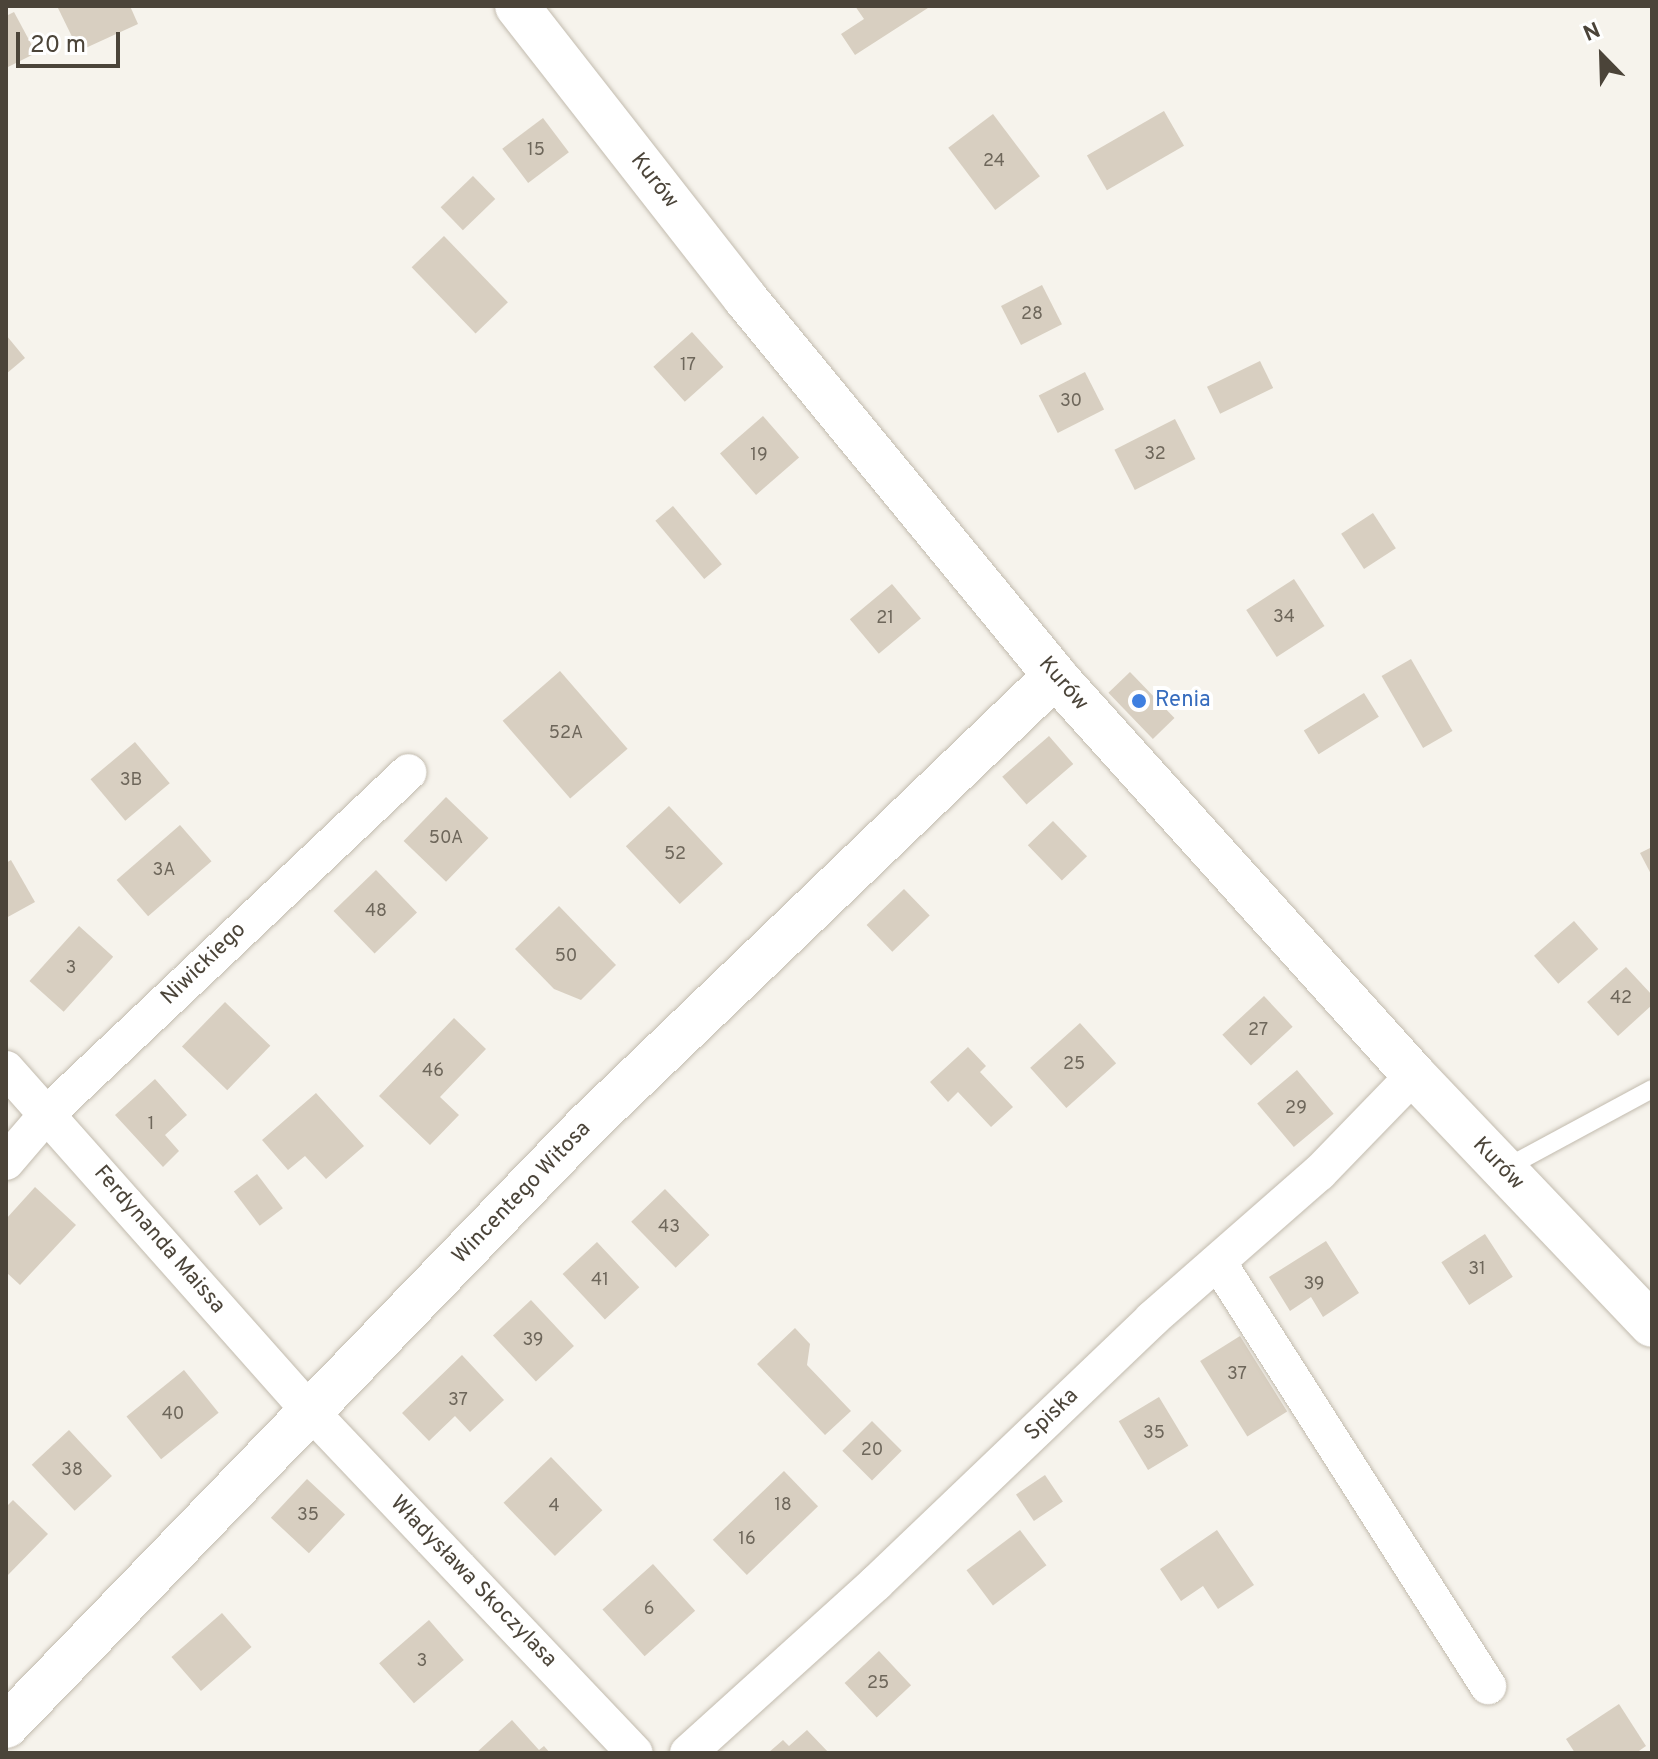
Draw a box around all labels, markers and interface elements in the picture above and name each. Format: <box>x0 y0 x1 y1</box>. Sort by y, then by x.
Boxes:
scale bar <box>20 16 124 66</box>
north arrow <box>1562 16 1642 96</box>
text: N <box>1580 18 1605 49</box>
text: 20 m <box>30 31 86 61</box>
house number: 15 <box>527 140 545 162</box>
street label: Kurów <box>624 148 684 214</box>
house number: 24 <box>983 151 1005 173</box>
house number: 28 <box>1021 304 1043 326</box>
house number: 17 <box>680 355 696 377</box>
house number: 30 <box>1060 391 1082 413</box>
house number: 32 <box>1144 444 1166 466</box>
house number: 19 <box>750 445 768 467</box>
house number: 34 <box>1273 607 1295 629</box>
house number: 21 <box>876 608 894 630</box>
street label: Kurów <box>1032 652 1094 716</box>
place label: Renia <box>1155 688 1211 714</box>
marker: Renia <box>1130 692 1148 710</box>
house number: 52A <box>549 723 583 745</box>
house number: 3B <box>120 770 142 792</box>
house number: 50A <box>429 828 463 850</box>
house number: 52 <box>664 844 686 866</box>
house number: 3A <box>153 860 175 882</box>
house number: 48 <box>365 901 387 923</box>
street label: Niwickiego <box>156 917 252 1011</box>
house number: 50 <box>555 946 577 968</box>
house number: 3 <box>66 958 76 980</box>
house number: 42 <box>1610 988 1632 1010</box>
house number: 27 <box>1248 1020 1268 1042</box>
house number: 25 <box>1063 1054 1085 1076</box>
house number: 46 <box>422 1061 444 1083</box>
house number: 29 <box>1285 1098 1307 1120</box>
house number: 1 <box>148 1114 154 1136</box>
street label: Wincentego Witosa <box>447 1116 597 1270</box>
street label: Kurów <box>1467 1132 1529 1196</box>
street label: Ferdynanda Maissa <box>88 1161 230 1319</box>
house number: 43 <box>658 1217 680 1239</box>
house number: 31 <box>1468 1259 1486 1281</box>
house number: 41 <box>591 1270 609 1292</box>
house number: 39 <box>1303 1274 1325 1296</box>
house number: 39 <box>522 1330 544 1352</box>
house number: 37 <box>1227 1364 1247 1386</box>
street label: Spiska <box>1020 1383 1084 1447</box>
house number: 37 <box>448 1390 468 1412</box>
house number: 40 <box>162 1404 184 1426</box>
house number: 35 <box>1143 1423 1165 1445</box>
house number: 20 <box>861 1440 883 1462</box>
house number: 38 <box>61 1460 83 1482</box>
street label: Władysława Skoczylasa <box>384 1491 562 1673</box>
house number: 18 <box>774 1495 792 1517</box>
house number: 4 <box>548 1496 560 1518</box>
house number: 35 <box>297 1505 319 1527</box>
house number: 16 <box>738 1529 756 1551</box>
house number: 6 <box>644 1599 654 1621</box>
house number: 3 <box>417 1651 427 1673</box>
house number: 25 <box>867 1673 889 1695</box>

